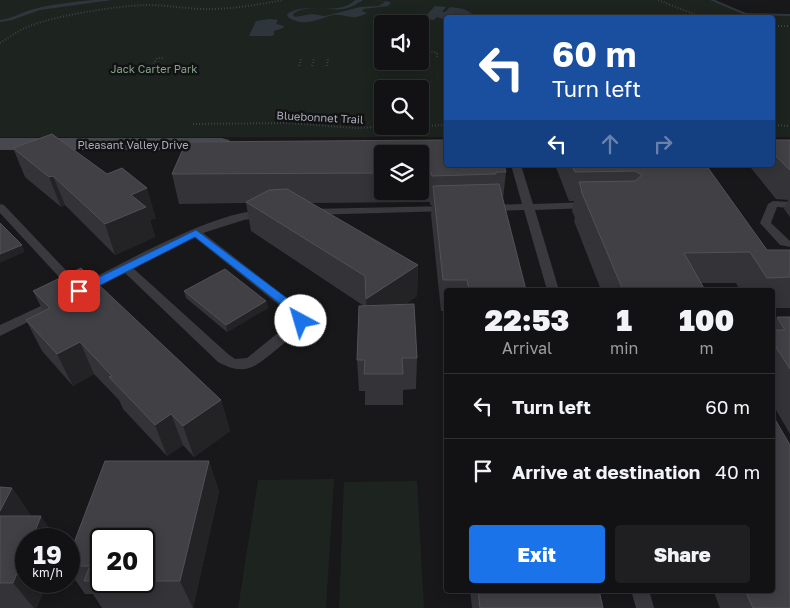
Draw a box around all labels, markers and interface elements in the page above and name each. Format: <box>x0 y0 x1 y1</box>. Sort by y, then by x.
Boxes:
map controls <box>374 15 429 200</box>
button: sound <box>374 15 429 70</box>
text: 60 m <box>552 33 636 75</box>
icon: left <box>469 35 534 100</box>
park label: Jack Carter Park <box>110 62 198 75</box>
text: Turn left <box>552 75 641 102</box>
button: search <box>374 80 429 135</box>
street label: Bluebonnet Trail <box>276 108 364 126</box>
icon: left <box>543 130 571 158</box>
icon: ahead <box>596 130 624 158</box>
icon: right <box>649 130 677 158</box>
street label: Pleasant Valley Drive <box>77 138 189 151</box>
button: layers <box>374 145 429 200</box>
pin <box>58 270 100 312</box>
icon: arrive <box>65 277 93 305</box>
position arrow <box>274 294 326 346</box>
text: 22:53 <box>485 302 569 338</box>
text: 1 <box>616 302 632 338</box>
text: 100 <box>679 302 734 338</box>
text: Arrival <box>502 338 552 358</box>
text: min <box>610 338 638 358</box>
text: m <box>700 338 714 358</box>
icon: left <box>469 392 497 420</box>
text: Turn left <box>512 395 591 418</box>
text: 60 m <box>705 395 750 418</box>
icon: arrive <box>469 457 497 485</box>
text: Arrive at destination <box>512 460 700 483</box>
text: 40 m <box>715 460 760 483</box>
button: Exit <box>469 525 605 583</box>
button: Share <box>615 525 750 583</box>
speed limit sign: 20 <box>90 528 155 593</box>
text: 19 <box>33 539 62 570</box>
text: km/h <box>32 565 63 580</box>

